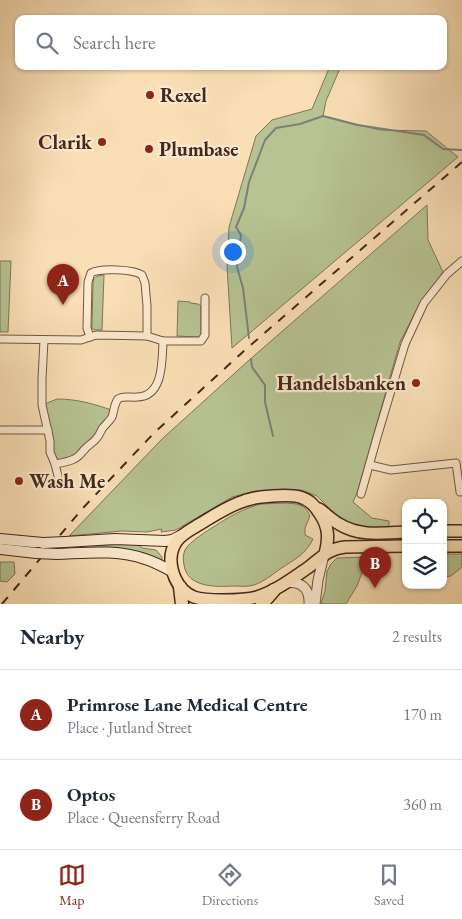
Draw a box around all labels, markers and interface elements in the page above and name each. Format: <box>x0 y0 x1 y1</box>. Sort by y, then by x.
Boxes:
search box <box>15 15 447 70</box>
icon: search <box>33 29 61 57</box>
text: Search here <box>73 30 155 55</box>
place label: Rexel <box>160 82 207 108</box>
marker: Rexel <box>144 89 156 101</box>
place label: Clarik <box>38 129 93 155</box>
marker: Clarik <box>96 136 108 148</box>
place label: Plumbase <box>159 136 239 162</box>
marker: Plumbase <box>143 143 155 155</box>
your location <box>220 239 246 265</box>
pin: A <box>47 264 79 305</box>
place label: Handelsbanken <box>277 370 406 396</box>
marker: Handelsbanken <box>410 377 422 389</box>
place label: Wash Me <box>29 468 105 494</box>
marker: Wash Me <box>13 475 25 487</box>
map controls <box>402 499 447 589</box>
button: locate <box>402 499 447 544</box>
button: layers <box>402 544 447 589</box>
pin: B <box>359 547 391 588</box>
text: Nearby <box>20 623 84 650</box>
text: 2 results <box>392 626 442 647</box>
text: Primrose Lane Medical Centre <box>67 692 308 717</box>
text: A <box>30 704 42 725</box>
text: 170 m <box>403 704 442 725</box>
text: Place · Jutland Street <box>67 717 192 738</box>
text: Optos <box>67 782 115 807</box>
text: B <box>31 794 41 815</box>
text: 360 m <box>403 794 442 815</box>
text: Place · Queensferry Road <box>67 807 220 828</box>
tab: Map <box>58 861 86 909</box>
tab: Directions <box>202 861 258 909</box>
tab: Saved <box>374 861 404 909</box>

